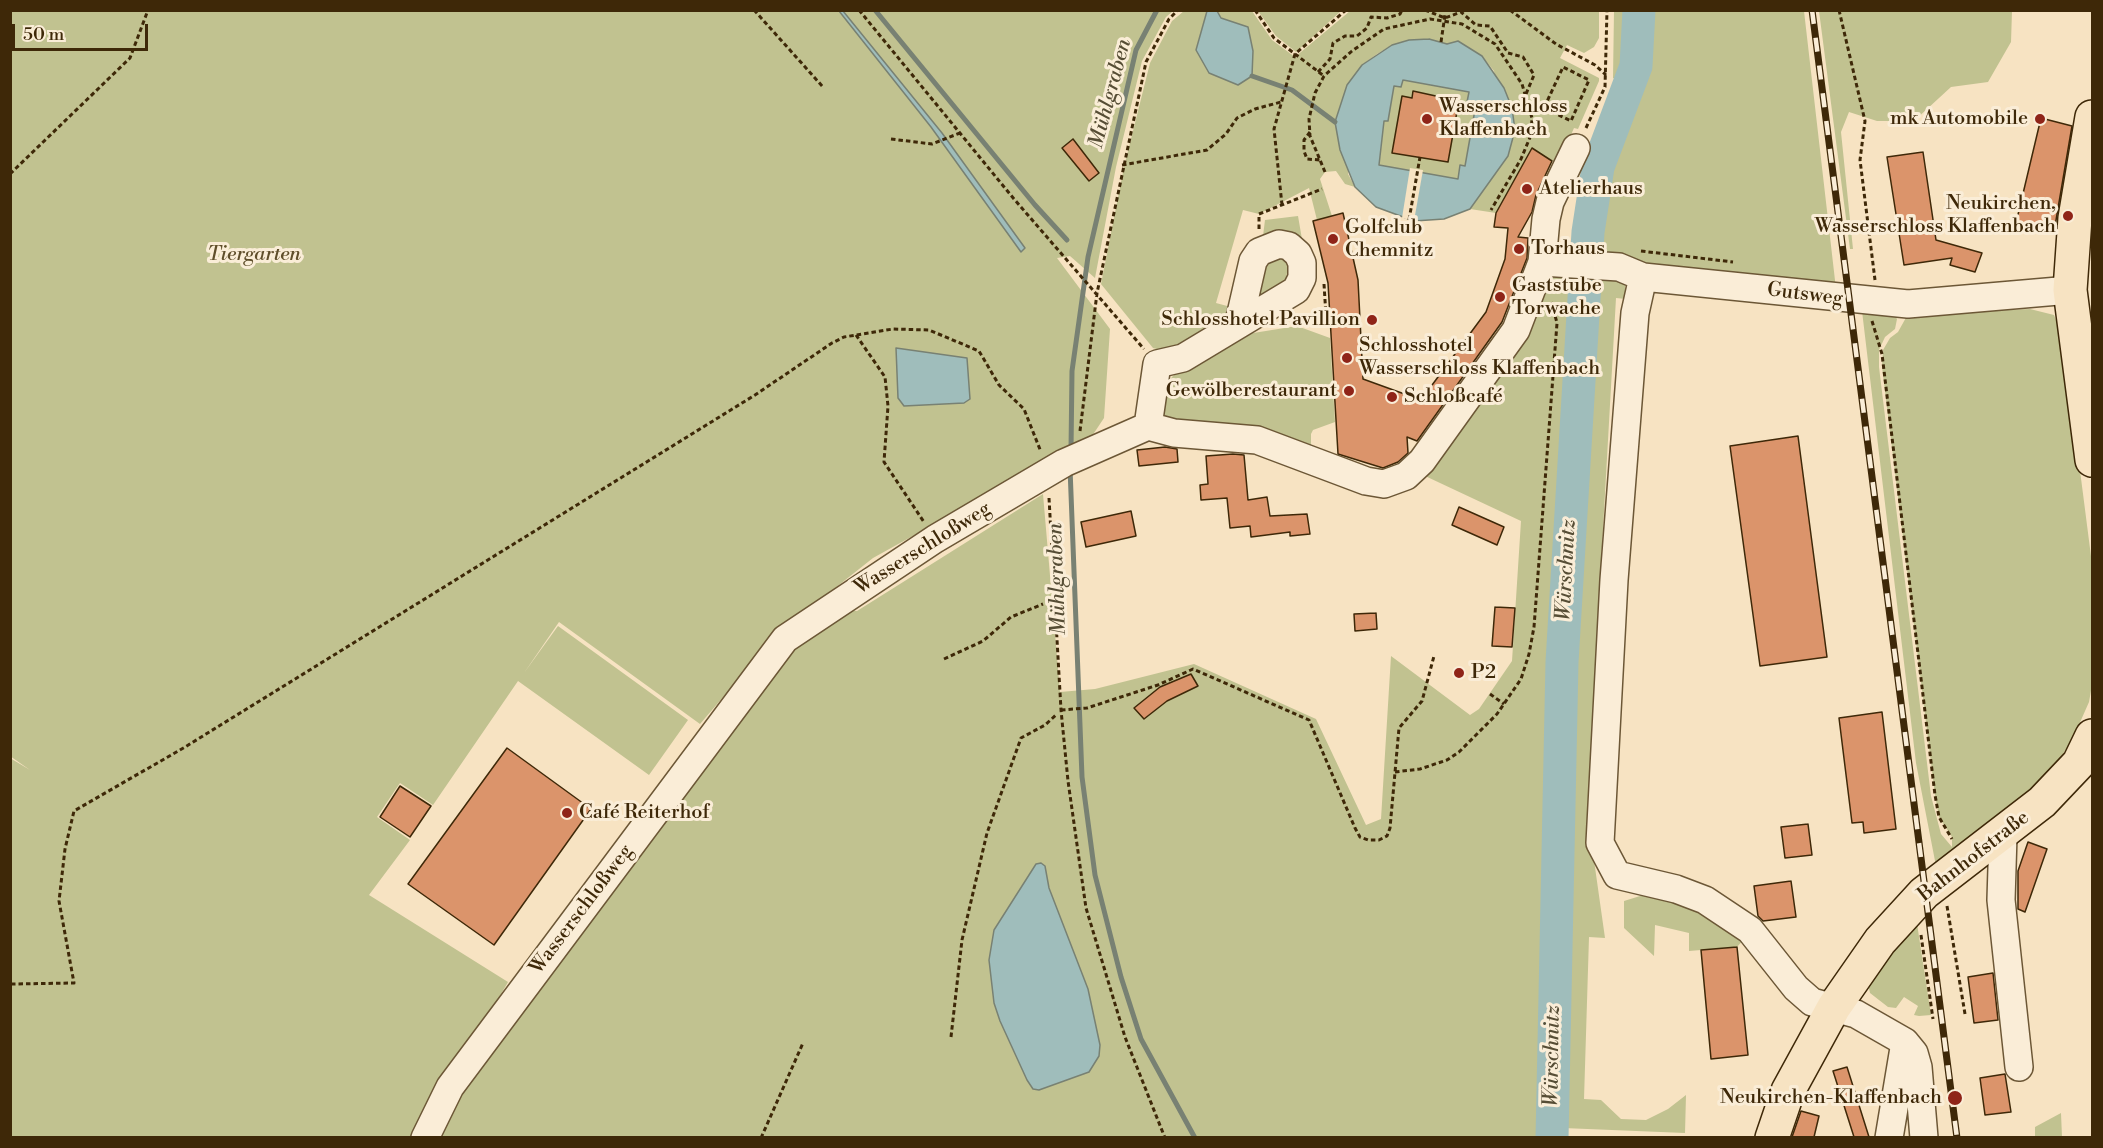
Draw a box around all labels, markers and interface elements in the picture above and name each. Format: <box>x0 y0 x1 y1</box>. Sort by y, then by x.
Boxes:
scale bar <box>15 12 152 50</box>
text: 50 m <box>23 23 64 46</box>
water label: Mühlgraben <box>1084 36 1138 152</box>
place label: Wasserschloss Klaffenbach <box>1439 95 1568 142</box>
place label: mk Automobile <box>1890 107 2028 131</box>
marker: Wasserschloss Klaffenbach <box>1420 112 1434 126</box>
marker: mk Automobile <box>2033 112 2047 126</box>
place label: Atelierhaus <box>1539 177 1643 201</box>
marker: Atelierhaus <box>1520 182 1534 196</box>
place label: Neukirchen, Wasserschloss Klaffenbach <box>1815 192 2056 239</box>
marker: Neukirchen, Wasserschloss Klaffenbach <box>2061 209 2075 223</box>
place label: Golfclub Chemnitz <box>1345 216 1433 263</box>
marker: Golfclub Chemnitz <box>1326 232 1340 246</box>
place label: Torhaus <box>1531 237 1605 261</box>
marker: Torhaus <box>1512 242 1526 256</box>
park label: Tiergarten <box>207 243 301 267</box>
place label: Gaststube Torwache <box>1512 274 1602 321</box>
street label: Gutsweg <box>1766 278 1844 312</box>
marker: Gaststube Torwache <box>1493 290 1507 304</box>
place label: Schlosshotel Pavillion <box>1161 308 1360 332</box>
marker: Schlosshotel Pavillion <box>1365 313 1379 327</box>
place label: Schlosshotel Wasserschloss Klaffenbach <box>1359 334 1600 381</box>
marker: Schlosshotel Wasserschloss Klaffenbach <box>1340 351 1354 365</box>
place label: Gewölberestaurant <box>1166 379 1337 403</box>
marker: Gewölberestaurant <box>1342 384 1356 398</box>
place label: Schloßcafé <box>1404 385 1503 409</box>
marker: Schloßcafé <box>1385 390 1399 404</box>
street label: Wasserschloßweg <box>850 497 996 601</box>
water label: Würschnitz <box>1552 518 1582 622</box>
water label: Mühlgraben <box>1043 522 1073 636</box>
place label: P2 <box>1471 661 1496 685</box>
marker: P2 <box>1452 666 1466 680</box>
place label: Café Reiterhof <box>579 801 709 825</box>
marker: Café Reiterhof <box>560 806 574 820</box>
street label: Bahnhofstraße <box>1914 806 2034 908</box>
street label: Wasserschloßweg <box>525 840 639 980</box>
water label: Würschnitz <box>1540 1005 1566 1107</box>
place label: Neukirchen-Klaffenbach <box>1720 1086 1942 1110</box>
marker: Neukirchen-Klaffenbach <box>1946 1089 1964 1107</box>

